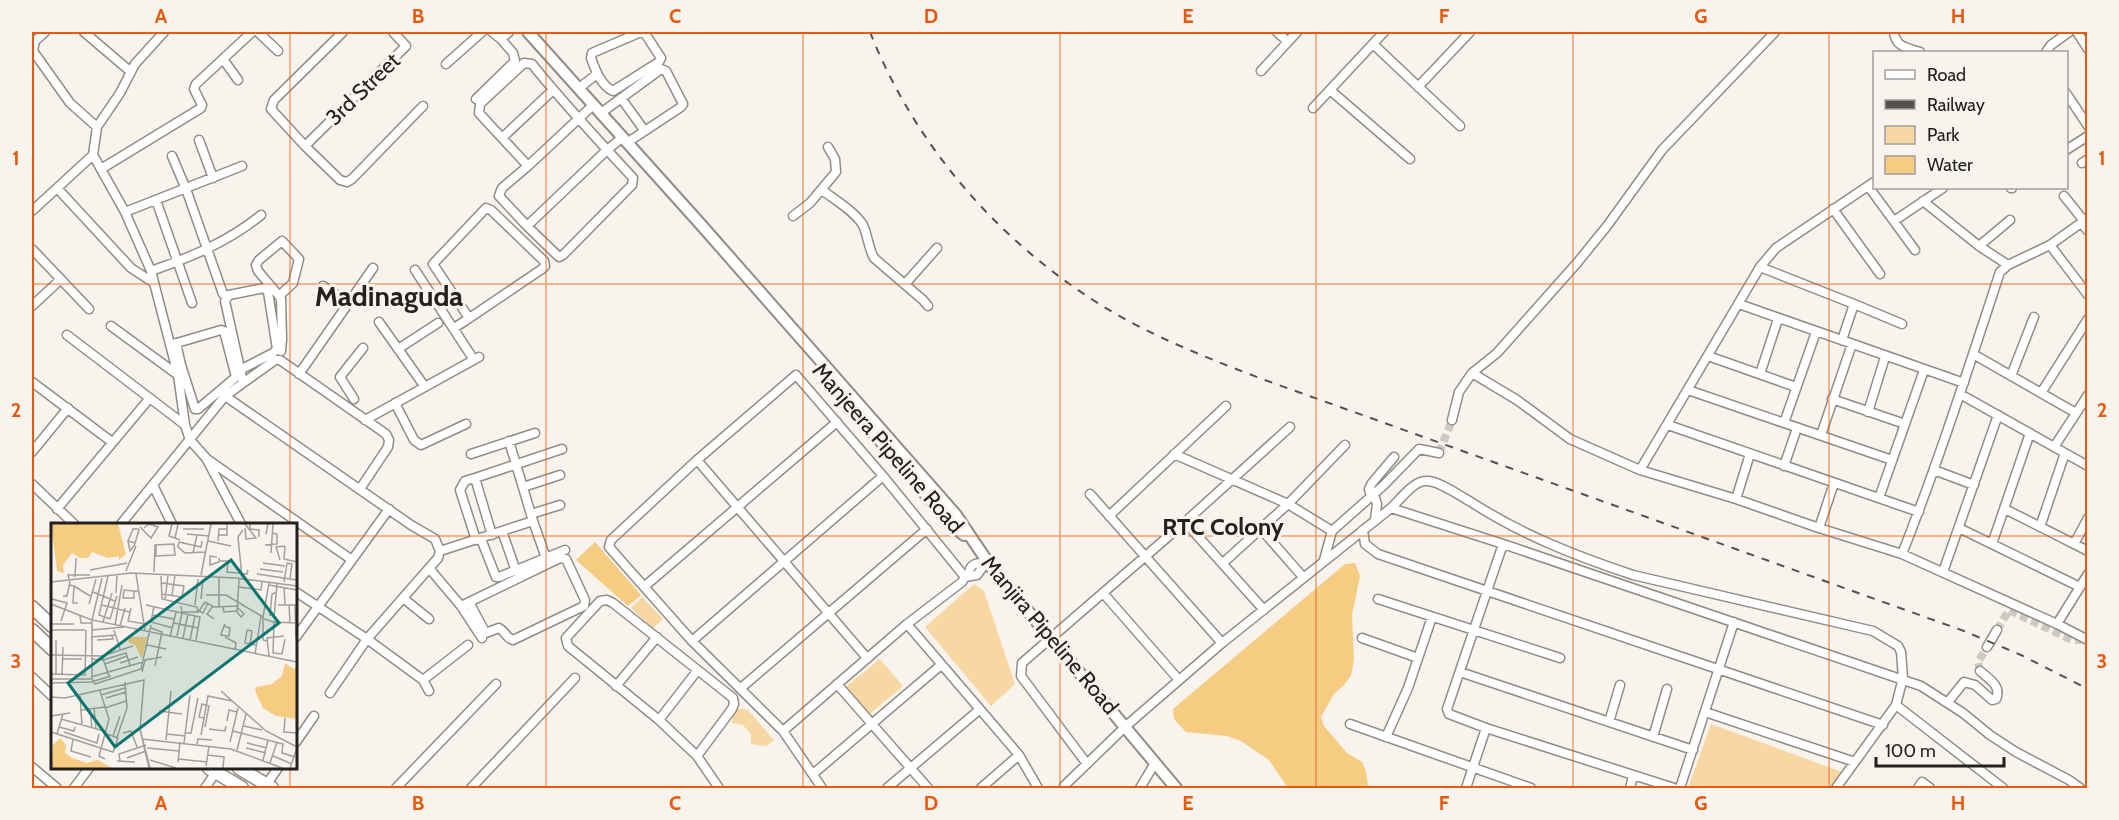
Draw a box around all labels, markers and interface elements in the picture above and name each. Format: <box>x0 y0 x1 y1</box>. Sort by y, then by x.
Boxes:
text: A <box>155 4 168 28</box>
text: B <box>412 4 424 28</box>
text: C <box>669 4 681 28</box>
text: D <box>924 4 938 28</box>
text: E <box>1182 4 1194 28</box>
text: F <box>1439 4 1450 28</box>
text: G <box>1694 4 1708 28</box>
text: H <box>1951 4 1965 28</box>
street label: 3rd Street <box>320 47 406 131</box>
legend <box>1873 51 2068 189</box>
text: Road <box>1927 64 1966 86</box>
text: Railway <box>1927 94 1985 116</box>
text: Park <box>1927 124 1960 146</box>
text: 1 <box>12 146 20 170</box>
text: 1 <box>2098 146 2106 170</box>
text: Water <box>1927 154 1973 176</box>
district label: Madinaguda <box>315 279 463 313</box>
street label: Manjeera Pipeline Road <box>807 357 969 539</box>
text: 2 <box>11 398 21 422</box>
text: 2 <box>2097 398 2107 422</box>
district label: RTC Colony <box>1162 512 1284 541</box>
inset map <box>51 523 297 769</box>
street label: Manjira Pipeline Road <box>976 550 1124 720</box>
text: 3 <box>11 649 21 673</box>
text: 3 <box>2097 649 2107 673</box>
scale bar <box>1876 730 2004 768</box>
text: 100 m <box>1885 740 1936 762</box>
text: A <box>155 791 168 815</box>
text: B <box>412 791 424 815</box>
text: C <box>669 791 681 815</box>
text: D <box>924 791 938 815</box>
text: E <box>1182 791 1194 815</box>
text: F <box>1439 791 1450 815</box>
text: G <box>1694 791 1708 815</box>
text: H <box>1951 791 1965 815</box>

